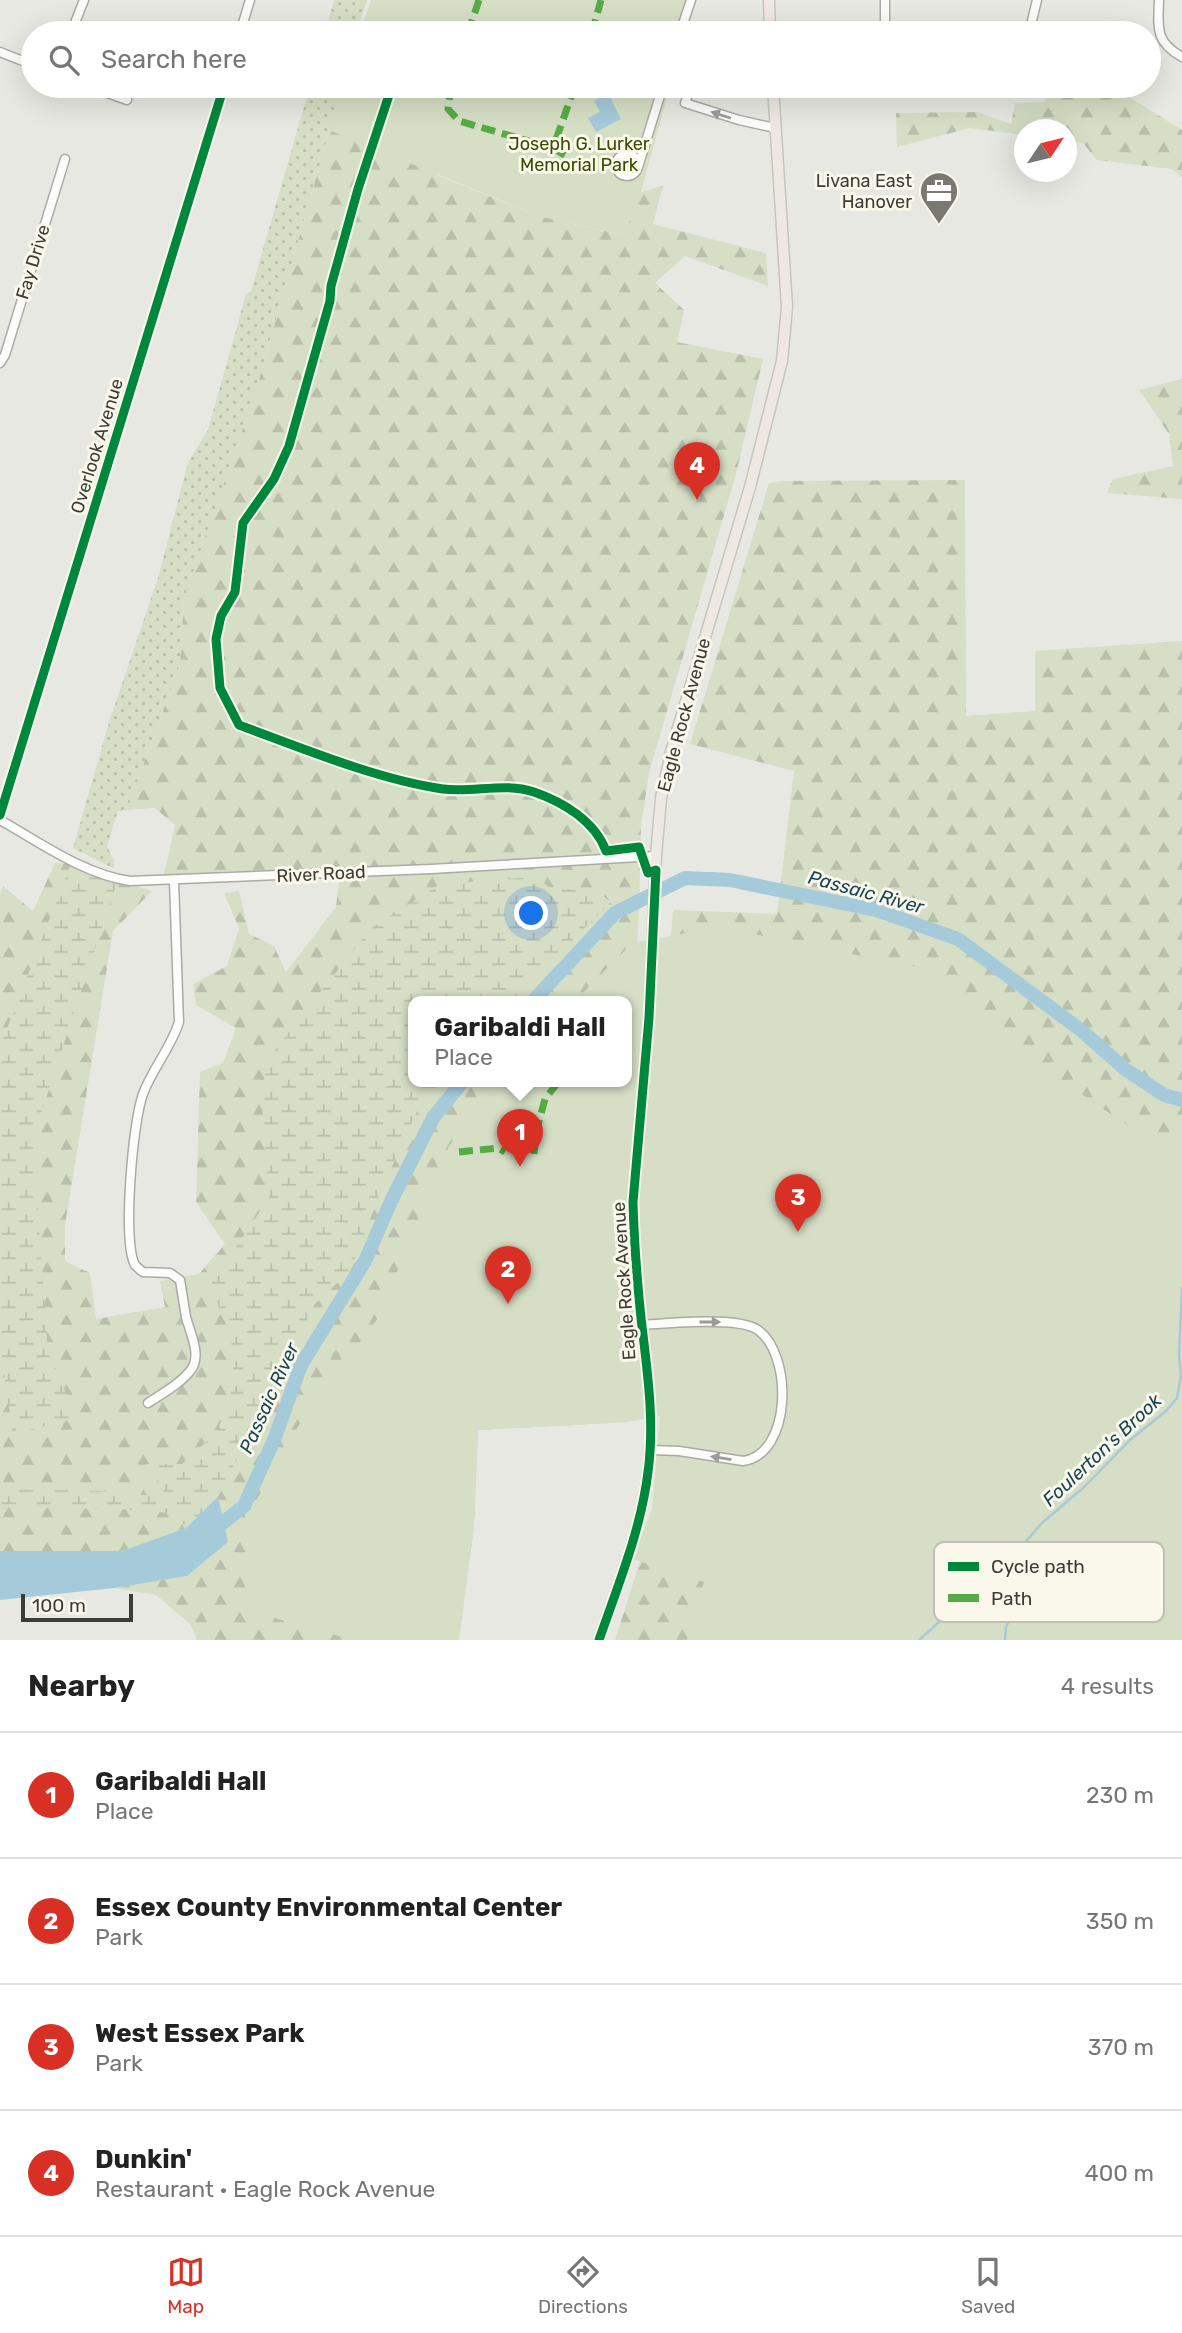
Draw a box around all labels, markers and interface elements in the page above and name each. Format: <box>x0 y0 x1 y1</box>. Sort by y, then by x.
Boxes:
search box <box>21 21 1161 98</box>
icon: search <box>45 41 83 79</box>
text: Search here <box>101 44 247 75</box>
one-way arrow <box>710 109 731 119</box>
north arrow <box>1014 119 1077 182</box>
park label: Joseph G. Lurker Memorial Park <box>508 133 650 176</box>
place label: Livana East Hanover <box>816 170 912 213</box>
office icon: Livana East Hanover <box>918 170 960 225</box>
street label: Fay Drive <box>11 222 55 302</box>
street label: Overlook Avenue <box>66 376 128 516</box>
pin: 4 <box>674 442 720 500</box>
street label: Eagle Rock Avenue <box>653 636 715 794</box>
street label: River Road <box>276 861 366 887</box>
water label: Passaic River <box>806 866 927 919</box>
your location <box>514 896 548 930</box>
popup <box>408 996 632 1087</box>
text: Garibaldi Hall <box>434 1012 606 1043</box>
text: Place <box>434 1043 493 1071</box>
pin: 1 <box>497 1109 543 1167</box>
pin: 3 <box>775 1174 821 1232</box>
street label: Eagle Rock Avenue <box>607 1201 641 1361</box>
pin: 2 <box>485 1246 531 1304</box>
one-way arrow <box>699 1317 721 1328</box>
water label: Passaic River <box>234 1338 304 1457</box>
water label: Foulerton's Brook <box>1038 1389 1166 1511</box>
one-way arrow <box>710 1452 732 1463</box>
legend <box>934 1542 1164 1622</box>
text: Cycle path <box>991 1555 1085 1578</box>
text: Path <box>991 1587 1032 1610</box>
scale bar <box>21 1591 133 1623</box>
text: 100 m <box>32 1594 86 1617</box>
text: Nearby <box>28 1668 135 1704</box>
text: 4 results <box>1061 1672 1154 1700</box>
text: Garibaldi Hall <box>95 1766 266 1797</box>
text: 1 <box>45 1781 57 1809</box>
text: 230 m <box>1086 1781 1154 1809</box>
text: Place <box>95 1797 154 1825</box>
text: Essex County Environmental Center <box>95 1892 562 1923</box>
text: 2 <box>44 1907 58 1935</box>
text: 350 m <box>1086 1907 1154 1935</box>
text: Park <box>95 1923 143 1951</box>
text: West Essex Park <box>95 2018 304 2049</box>
text: 3 <box>43 2033 59 2061</box>
text: 370 m <box>1088 2033 1154 2061</box>
text: Park <box>95 2049 143 2077</box>
text: Dunkin' <box>95 2144 192 2175</box>
text: 4 <box>43 2159 59 2187</box>
text: 400 m <box>1084 2159 1154 2187</box>
text: Restaurant · Eagle Rock Avenue <box>95 2175 435 2203</box>
tab: Map <box>167 2253 205 2318</box>
tab: Directions <box>538 2253 628 2318</box>
tab: Saved <box>961 2253 1015 2318</box>

